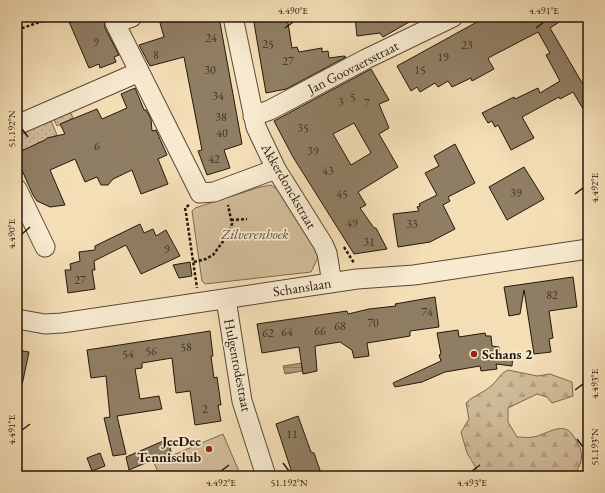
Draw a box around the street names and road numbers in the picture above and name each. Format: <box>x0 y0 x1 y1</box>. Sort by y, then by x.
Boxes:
street label: Jan Goovaersstraat <box>304 36 402 98</box>
street label: Akkerdonckstraat <box>257 139 321 232</box>
street label: Schanslaan <box>272 273 333 300</box>
street label: Hulgenrodestraat <box>220 317 256 414</box>

